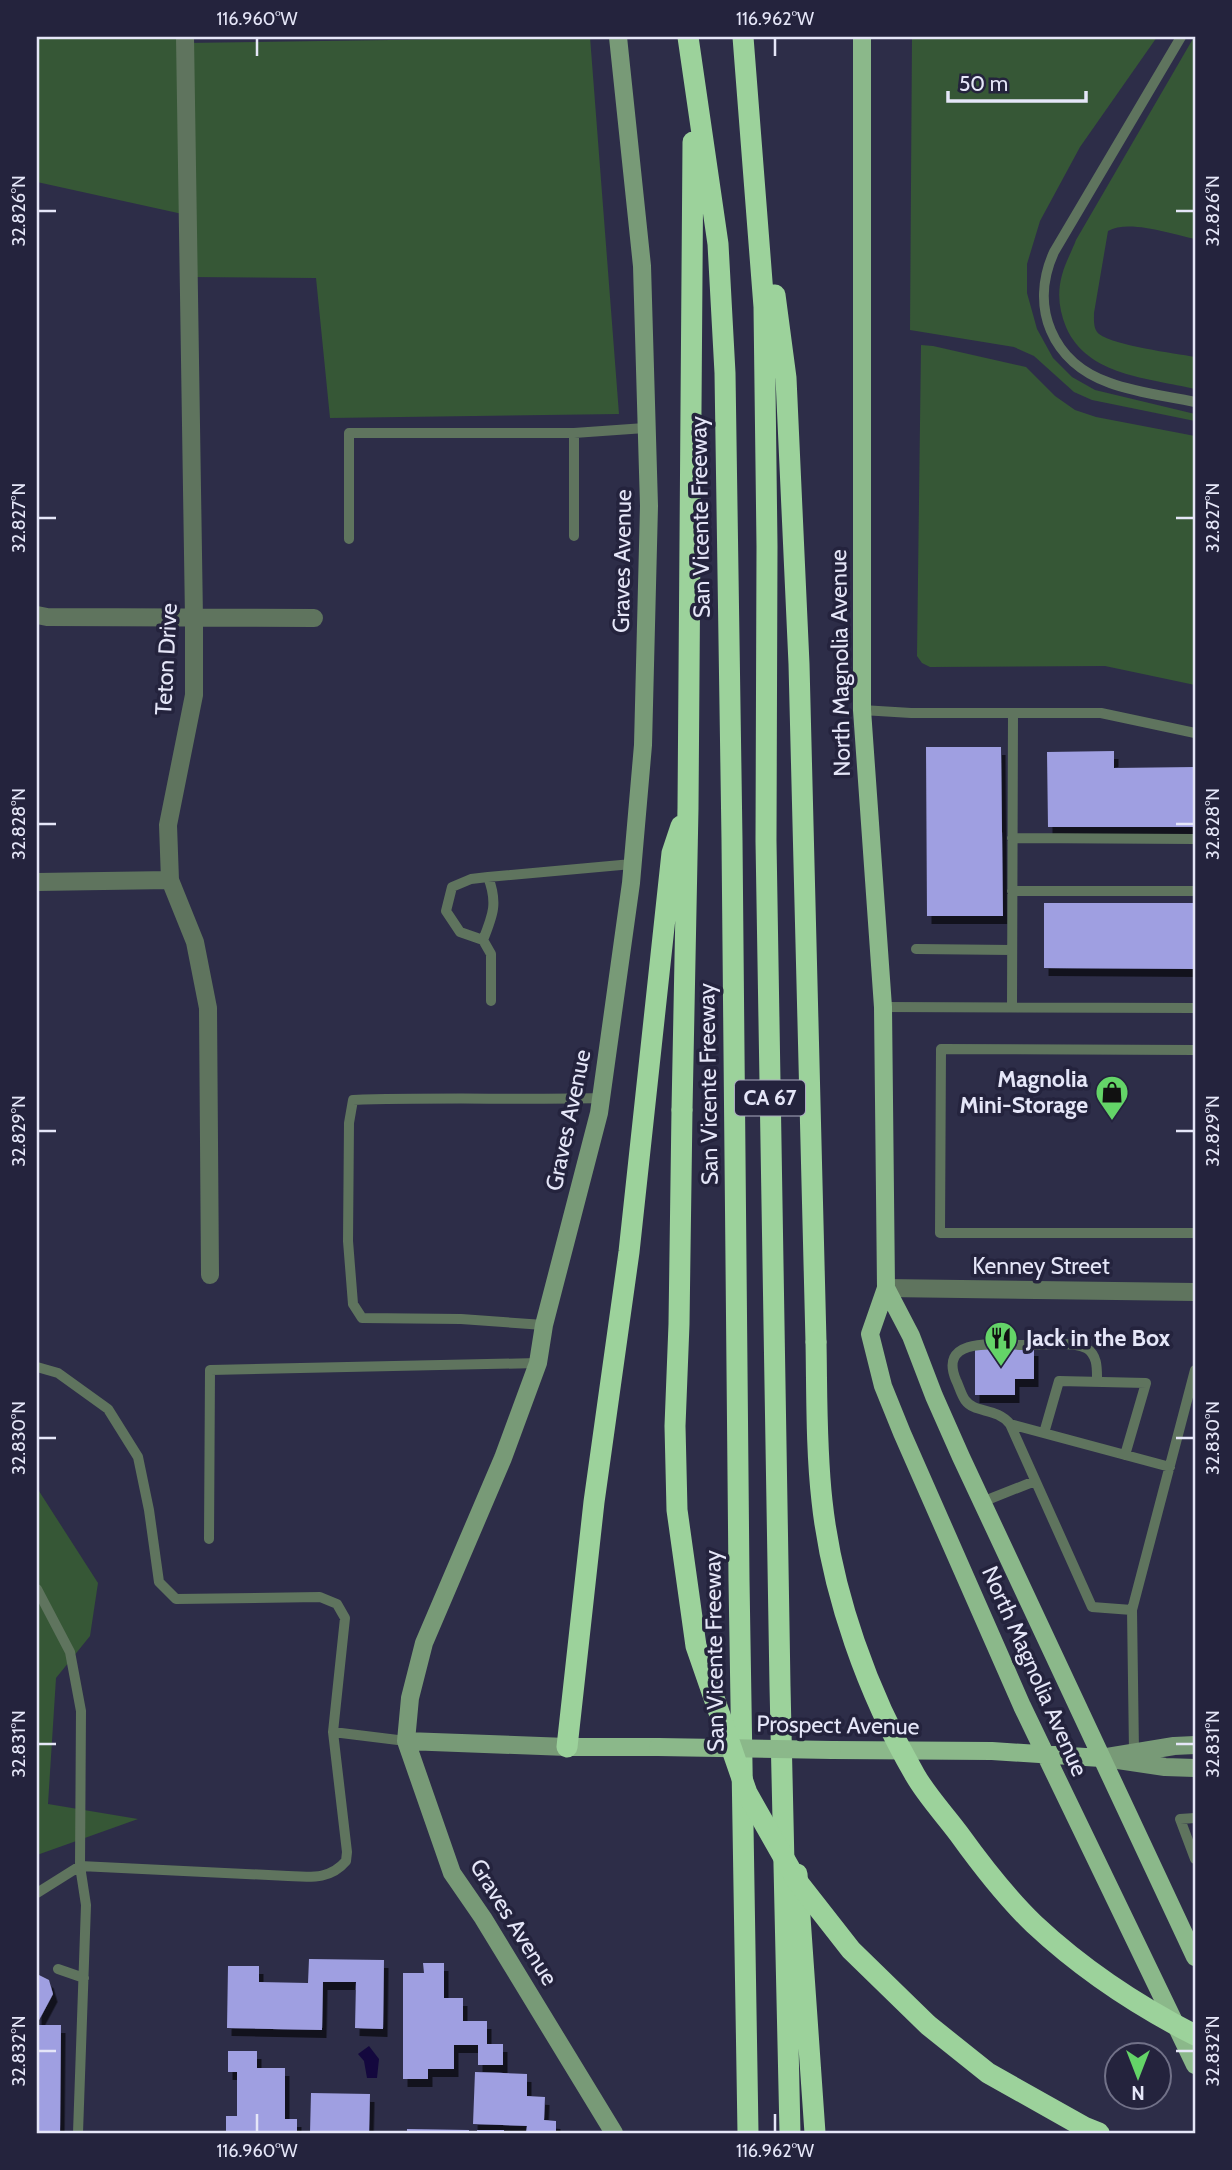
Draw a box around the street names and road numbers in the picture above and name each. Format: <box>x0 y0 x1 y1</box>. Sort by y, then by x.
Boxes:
street label: San Vicente Freeway <box>684 415 716 618</box>
street label: Graves Avenue <box>607 489 637 633</box>
street label: North Magnolia Avenue <box>824 549 856 777</box>
street label: Teton Drive <box>149 602 183 716</box>
street label: San Vicente Freeway <box>692 982 724 1185</box>
street label: Graves Avenue <box>539 1047 597 1193</box>
road number: CA 67 <box>735 1080 805 1116</box>
street label: Kenney Street <box>972 1252 1110 1280</box>
street label: San Vicente Freeway <box>698 1549 730 1752</box>
street label: North Magnolia Avenue <box>976 1562 1094 1781</box>
street label: Prospect Avenue <box>756 1710 920 1740</box>
street label: Graves Avenue <box>464 1854 564 1990</box>

